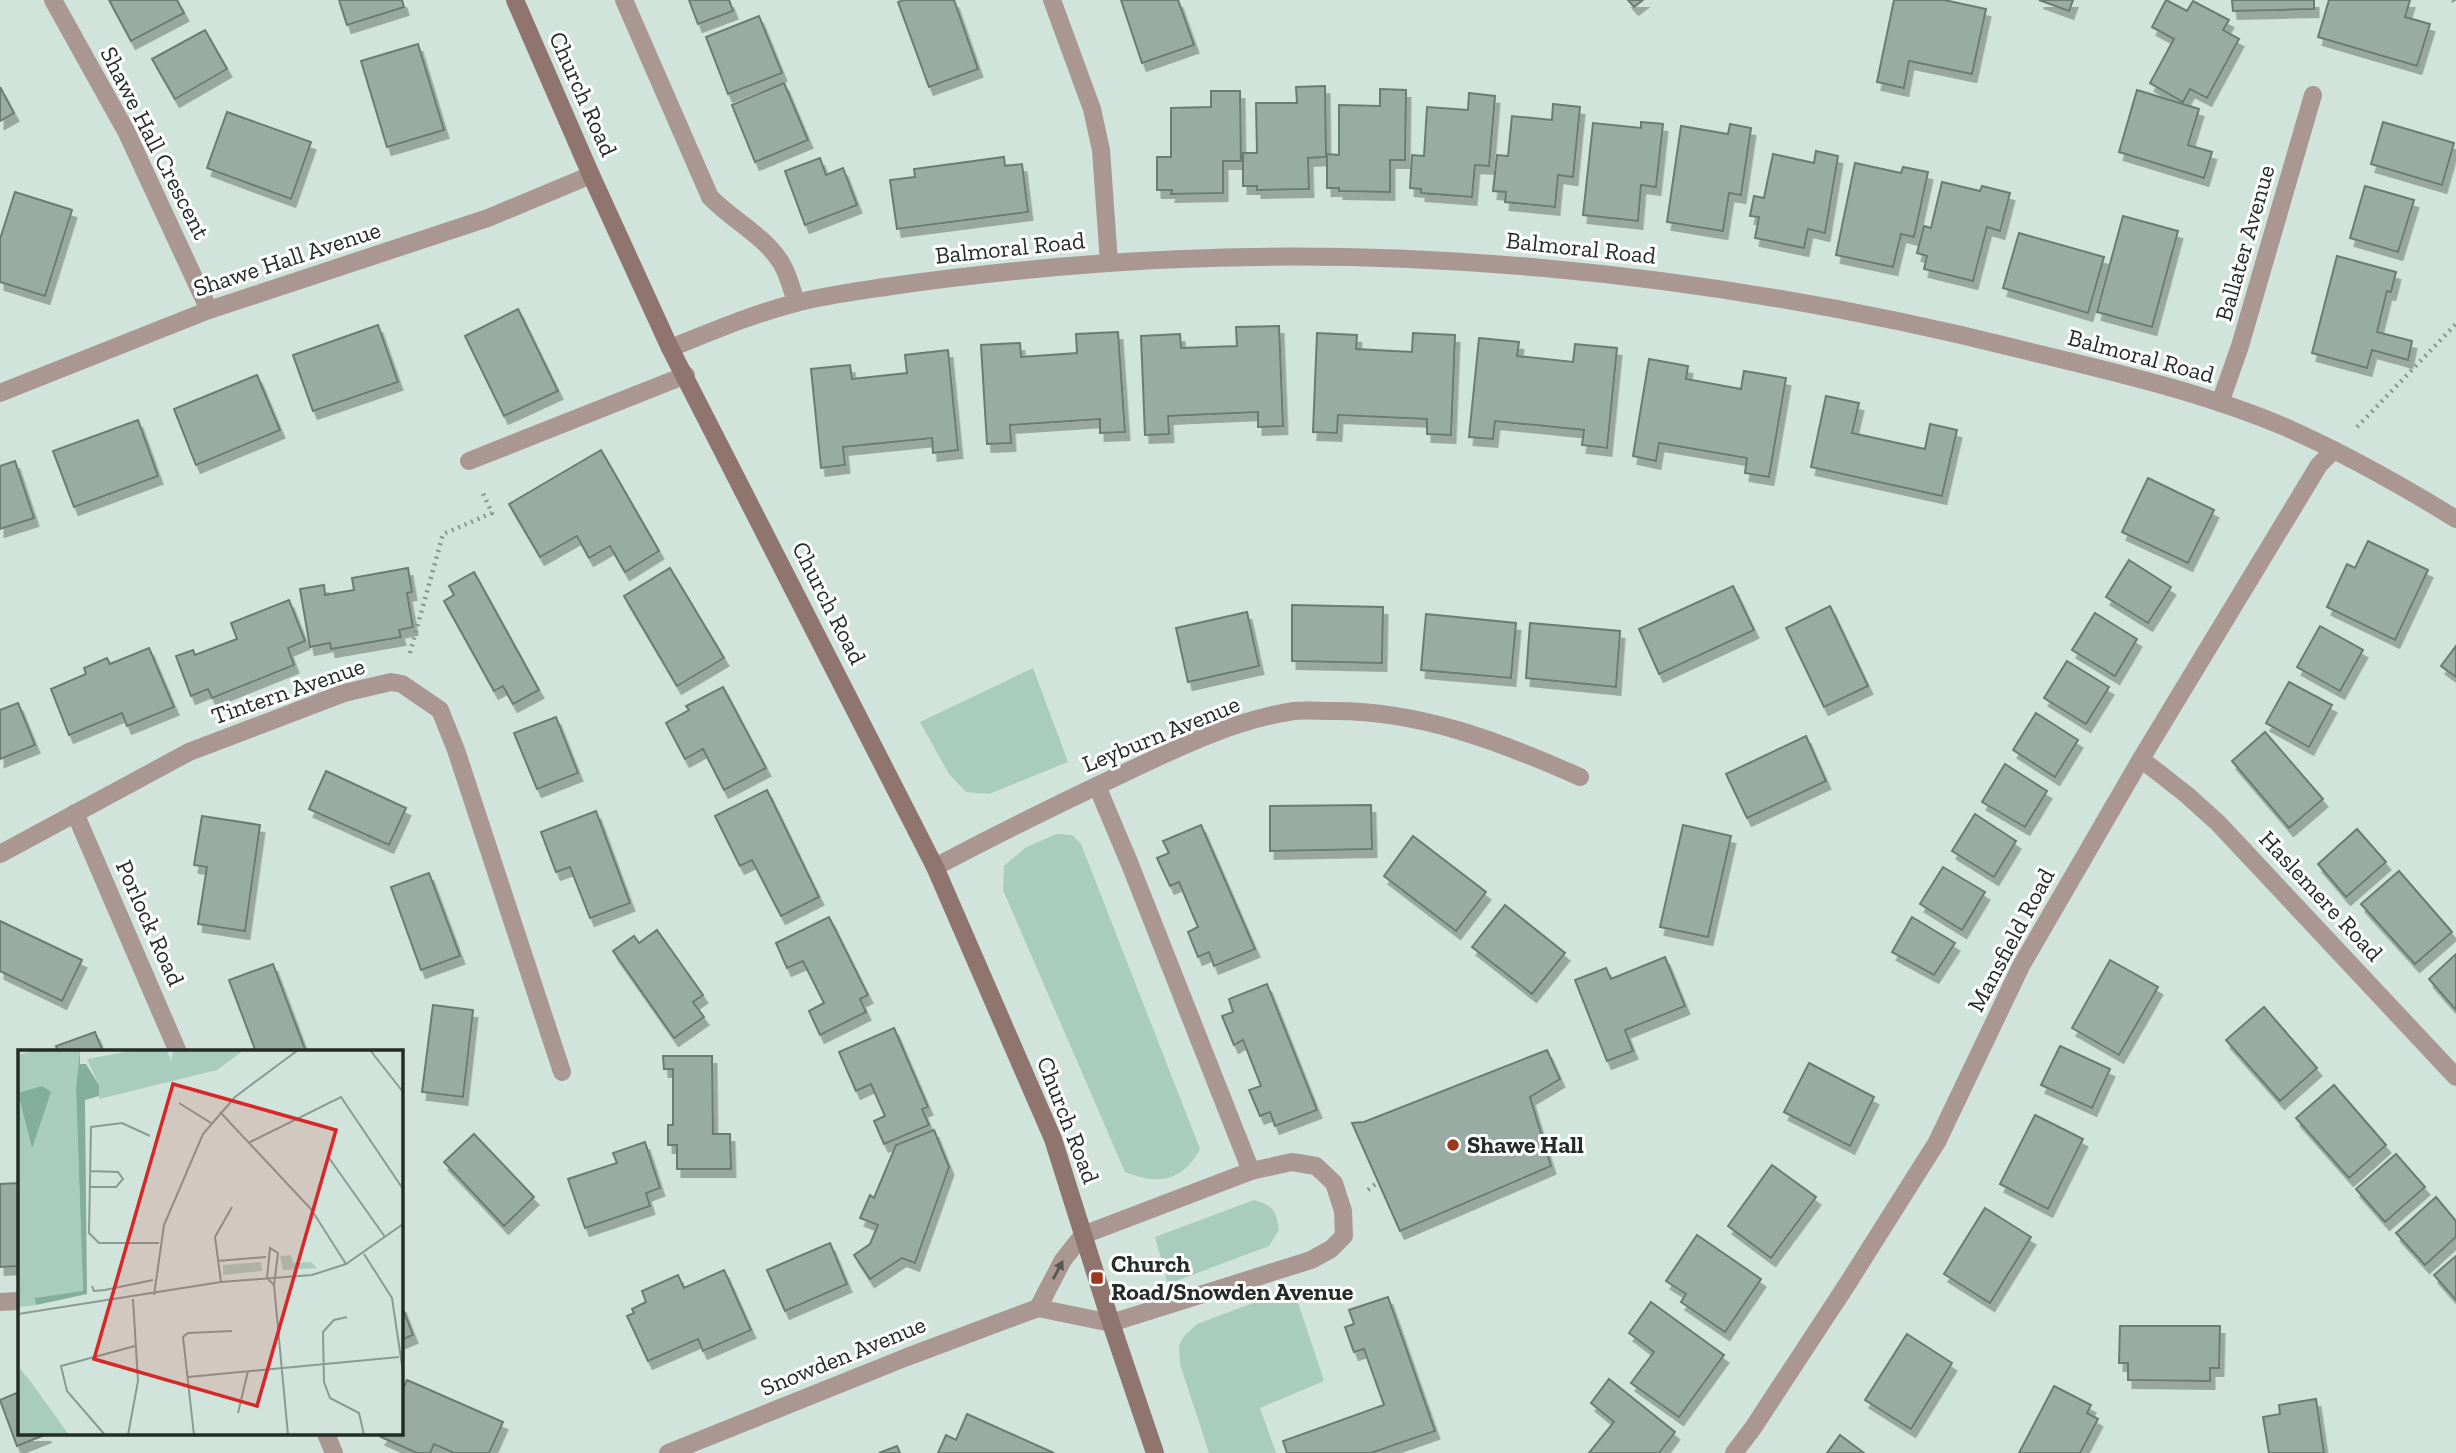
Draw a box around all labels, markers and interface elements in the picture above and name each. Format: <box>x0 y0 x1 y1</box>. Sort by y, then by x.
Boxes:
street label: Church Road <box>543 27 624 161</box>
street label: Shawe Hall Crescent <box>94 42 217 244</box>
street label: Ballater Avenue <box>2208 161 2281 324</box>
street label: Shawe Hall Avenue <box>190 215 384 302</box>
street label: Balmoral Road <box>934 225 1086 270</box>
street label: Balmoral Road <box>1505 225 1657 270</box>
street label: Balmoral Road <box>2065 322 2218 389</box>
street label: Church Road <box>786 537 873 669</box>
street label: Tintern Avenue <box>207 651 368 730</box>
street label: Leyburn Avenue <box>1078 689 1244 778</box>
street label: Haslemere Road <box>2253 824 2389 967</box>
street label: Porlock Road <box>110 855 191 990</box>
street label: Mansfield Road <box>1961 863 2061 1016</box>
inset map <box>18 1050 402 1436</box>
street label: Church Road <box>1031 1052 1106 1187</box>
place label: Shawe Hall <box>1467 1130 1584 1159</box>
marker: Shawe Hall <box>1445 1137 1461 1153</box>
place label: Church Road/Snowden Avenue <box>1111 1249 1354 1306</box>
one-way arrow <box>1052 1260 1064 1280</box>
marker: Church Road/Snowden Avenue <box>1089 1270 1105 1286</box>
street label: Snowden Avenue <box>756 1309 930 1402</box>

